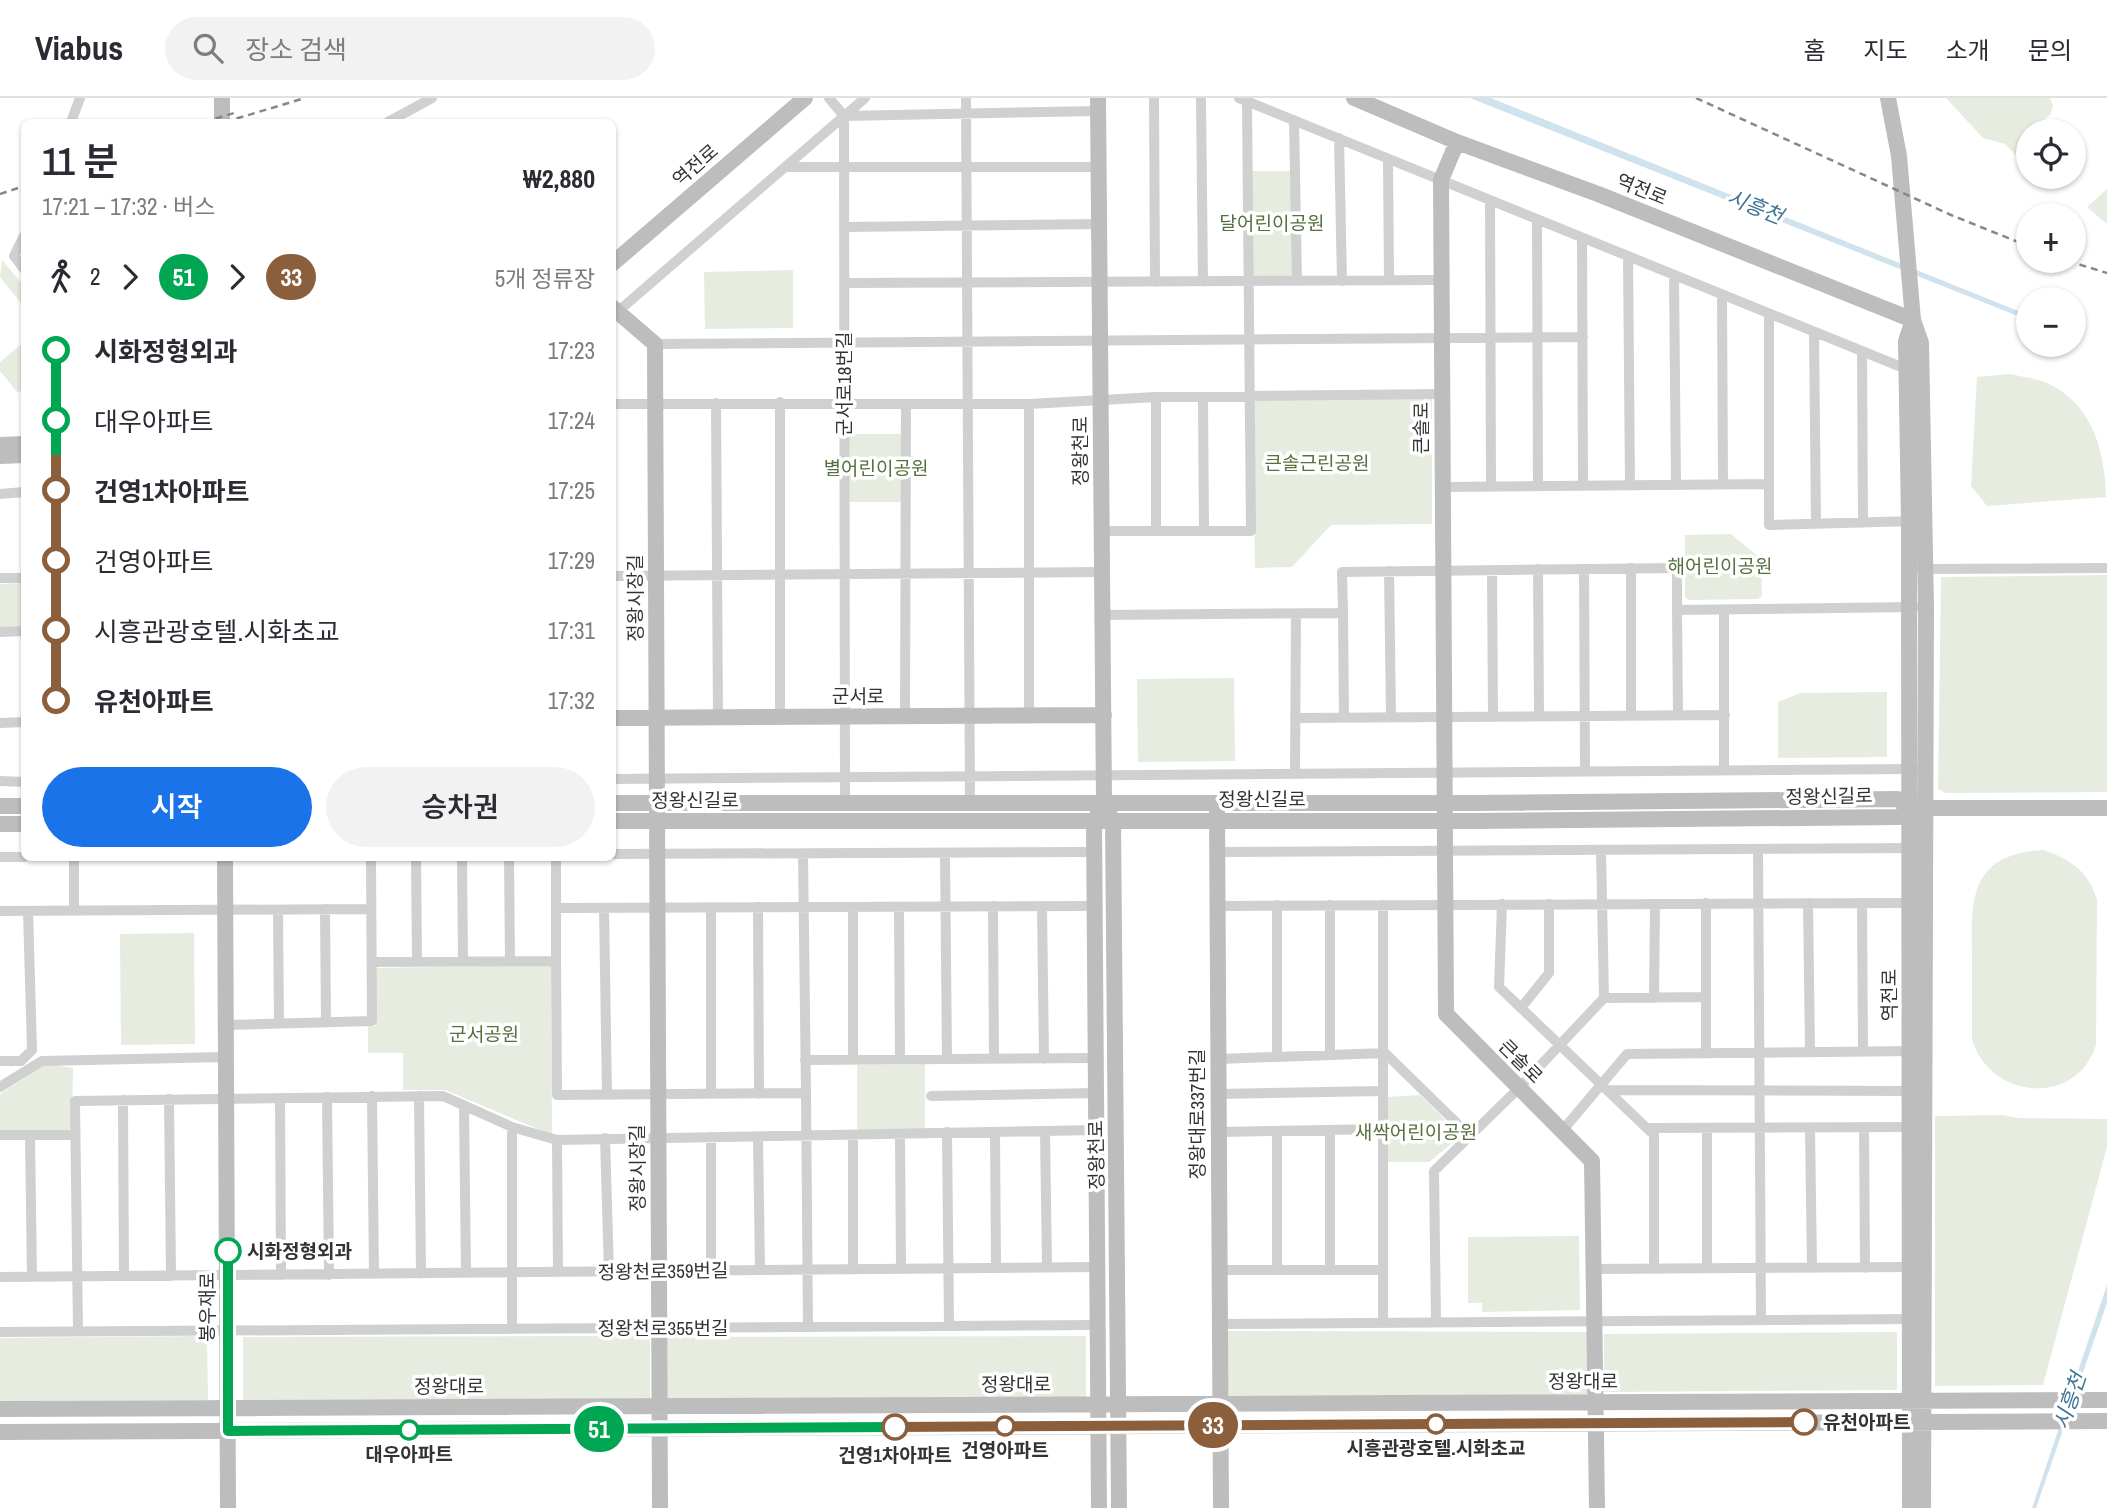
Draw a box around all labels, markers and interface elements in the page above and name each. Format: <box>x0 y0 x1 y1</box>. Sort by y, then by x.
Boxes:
search box <box>165 17 655 80</box>
text: Viabus <box>35 26 123 70</box>
icon: search <box>189 29 227 67</box>
text: 장소 검색 <box>245 32 347 67</box>
text: 홈 <box>1803 34 1825 66</box>
text: 지도 <box>1863 34 1908 66</box>
text: 소개 <box>1946 34 1990 66</box>
text: 문의 <box>2028 34 2072 66</box>
map controls <box>2016 119 2086 357</box>
button: locate <box>2016 119 2086 189</box>
text: 11 분 <box>42 136 118 187</box>
street label: 역전로 <box>667 138 723 192</box>
text: ₩2,880 <box>523 161 595 196</box>
street label: 역전로 <box>1613 167 1671 211</box>
water label: 시흥천 <box>1723 182 1790 232</box>
text: 17:21 – 17:32 · 버스 <box>42 191 215 222</box>
button: + <box>2016 203 2086 273</box>
park label: 달어린이공원 <box>1220 210 1324 236</box>
icon: walk <box>42 258 80 296</box>
icon: forward <box>111 258 149 296</box>
icon: forward <box>218 258 256 296</box>
text: 2 <box>90 261 101 292</box>
text: 51 <box>173 261 194 293</box>
text: 33 <box>280 261 302 293</box>
text: 5개 정류장 <box>495 263 595 294</box>
button: − <box>2016 287 2086 357</box>
street label: 군서로18번길 <box>831 332 857 436</box>
text: 시화정형외과 <box>94 334 238 369</box>
text: 17:23 <box>548 335 595 366</box>
street label: 큰솔로 <box>1408 402 1434 454</box>
text: 대우아파트 <box>94 404 214 439</box>
text: 17:24 <box>548 405 595 436</box>
street label: 정왕천로 <box>1067 416 1093 486</box>
park label: 큰솔근린공원 <box>1265 450 1369 476</box>
park label: 별어린이공원 <box>824 455 928 481</box>
text: 건영1차아파트 <box>94 474 249 509</box>
text: 17:25 <box>548 475 595 506</box>
text: 건영아파트 <box>94 544 214 579</box>
text: 17:29 <box>548 545 595 576</box>
park label: 해어린이공원 <box>1668 553 1772 579</box>
street label: 정왕시장길 <box>622 554 648 642</box>
text: 시흥관광호텔.시화초교 <box>94 614 339 649</box>
text: 17:31 <box>548 615 595 646</box>
street label: 군서로 <box>832 683 884 709</box>
text: 유천아파트 <box>94 684 214 719</box>
text: 17:32 <box>548 685 595 716</box>
button: 시작 <box>42 767 312 847</box>
button: 승차권 <box>326 767 595 847</box>
street label: 정왕신길로 <box>1785 782 1873 810</box>
street label: 정왕신길로 <box>1218 786 1306 812</box>
street label: 정왕신길로 <box>651 787 739 813</box>
street label: 역전로 <box>1876 969 1902 1021</box>
park label: 군서공원 <box>449 1021 519 1047</box>
street label: 큰솔로 <box>1493 1033 1549 1089</box>
street label: 정왕대로337번길 <box>1184 1049 1210 1179</box>
park label: 새싹어린이공원 <box>1355 1119 1477 1145</box>
street label: 정왕천로 <box>1082 1120 1110 1190</box>
street label: 정왕시장길 <box>624 1124 650 1212</box>
marker: 시화정형외과 <box>215 1238 241 1264</box>
place label: 시화정형외과 <box>247 1238 352 1264</box>
street label: 정왕천로359번길 <box>597 1257 729 1285</box>
street label: 봉우재로 <box>194 1272 220 1342</box>
street label: 정왕천로355번길 <box>598 1315 728 1341</box>
water label: 시흥천 <box>2046 1366 2094 1433</box>
street label: 정왕대로 <box>1548 1368 1618 1394</box>
street label: 정왕대로 <box>981 1371 1051 1397</box>
street label: 정왕대로 <box>414 1373 484 1399</box>
line badge: 33 <box>1182 1402 1244 1448</box>
line badge: 51 <box>568 1406 630 1452</box>
text: 33 <box>1202 1409 1224 1441</box>
marker: 유천아파트 <box>1791 1409 1817 1435</box>
place label: 유천아파트 <box>1823 1409 1910 1435</box>
text: 51 <box>588 1413 610 1445</box>
marker: 건영1차아파트 <box>882 1414 908 1440</box>
marker: 시흥관광호텔.시화초교 <box>1426 1414 1446 1434</box>
marker: 건영아파트 <box>995 1416 1015 1436</box>
marker: 대우아파트 <box>399 1420 419 1440</box>
place label: 시흥관광호텔.시화초교 <box>1346 1435 1526 1461</box>
place label: 건영아파트 <box>961 1437 1049 1463</box>
place label: 대우아파트 <box>365 1441 453 1467</box>
place label: 건영1차아파트 <box>838 1442 952 1468</box>

